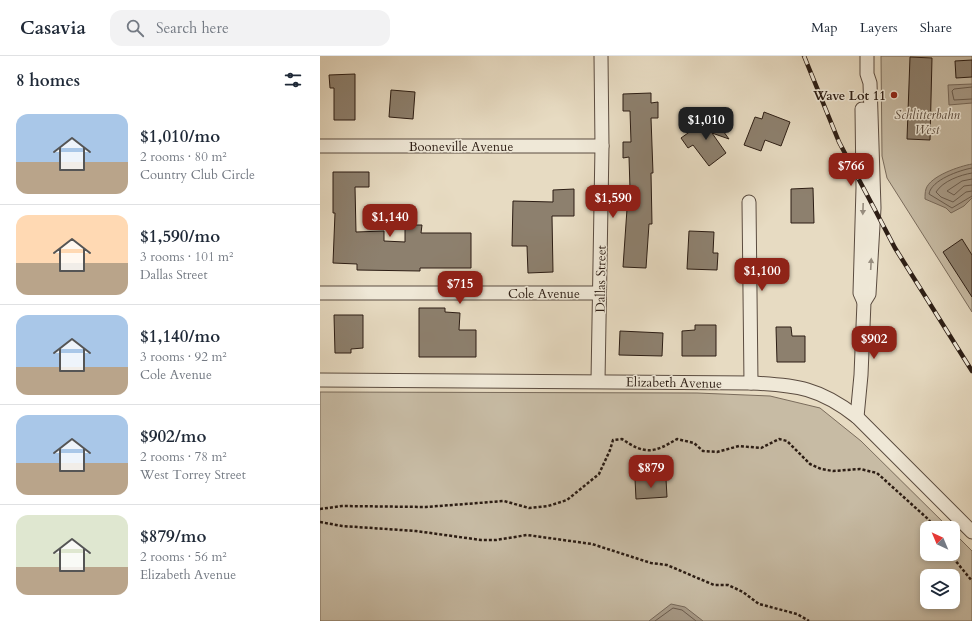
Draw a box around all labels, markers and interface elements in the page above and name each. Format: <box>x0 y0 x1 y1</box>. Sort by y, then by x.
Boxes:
search box <box>110 10 390 46</box>
text: Casavia <box>20 15 86 41</box>
icon: search <box>124 17 146 39</box>
text: Search here <box>156 18 229 38</box>
text: Map <box>811 18 838 37</box>
text: Layers <box>860 18 898 37</box>
text: Share <box>920 18 952 37</box>
text: 8 homes <box>16 69 80 92</box>
icon: filters <box>282 69 304 91</box>
place label: Wave Lot 11 <box>812 87 886 105</box>
marker: Wave Lot 11 <box>889 90 899 100</box>
park label: Schlitterbahn West <box>894 106 960 139</box>
pin: $1,010 <box>673 107 739 141</box>
text: $1,010 <box>687 111 725 129</box>
text: $1,010/mo <box>140 125 220 148</box>
icon: home <box>48 130 96 178</box>
street label: Booneville Avenue <box>409 138 513 156</box>
text: 2 rooms · 80 m² <box>140 148 227 166</box>
pin: $766 <box>827 153 875 187</box>
text: $766 <box>838 157 864 175</box>
text: Country Club Circle <box>140 166 255 184</box>
pin: $1,590 <box>580 185 646 219</box>
text: $1,590 <box>594 189 632 207</box>
one-way arrow <box>860 203 866 216</box>
pin: $1,140 <box>357 204 423 238</box>
text: $1,140 <box>371 208 409 226</box>
text: $1,590/mo <box>140 225 220 248</box>
icon: home <box>48 231 96 279</box>
street label: Dallas Street <box>591 245 611 313</box>
text: 3 rooms · 101 m² <box>140 248 233 266</box>
pin: $1,100 <box>729 258 795 292</box>
one-way arrow <box>867 258 874 270</box>
text: $1,100 <box>743 262 781 280</box>
text: Dallas Street <box>140 266 208 284</box>
pin: $715 <box>436 271 484 305</box>
text: $715 <box>447 275 473 293</box>
street label: Cole Avenue <box>508 285 580 303</box>
text: $1,140/mo <box>140 325 220 348</box>
pin: $902 <box>850 326 898 360</box>
text: $902 <box>861 330 887 348</box>
icon: home <box>48 331 96 379</box>
text: 3 rooms · 92 m² <box>140 348 227 366</box>
text: Cole Avenue <box>140 366 212 384</box>
street label: Elizabeth Avenue <box>626 373 722 393</box>
text: $902/mo <box>140 425 206 448</box>
icon: home <box>48 431 96 479</box>
text: 2 rooms · 78 m² <box>140 448 227 466</box>
pin: $879 <box>627 455 675 489</box>
text: $879 <box>638 459 664 477</box>
text: West Torrey Street <box>140 466 246 484</box>
north arrow <box>920 521 960 561</box>
map controls <box>920 521 960 609</box>
text: $879/mo <box>140 525 206 548</box>
icon: home <box>48 531 96 579</box>
text: 2 rooms · 56 m² <box>140 548 227 566</box>
text: Elizabeth Avenue <box>140 566 236 584</box>
button: layers <box>920 569 960 609</box>

